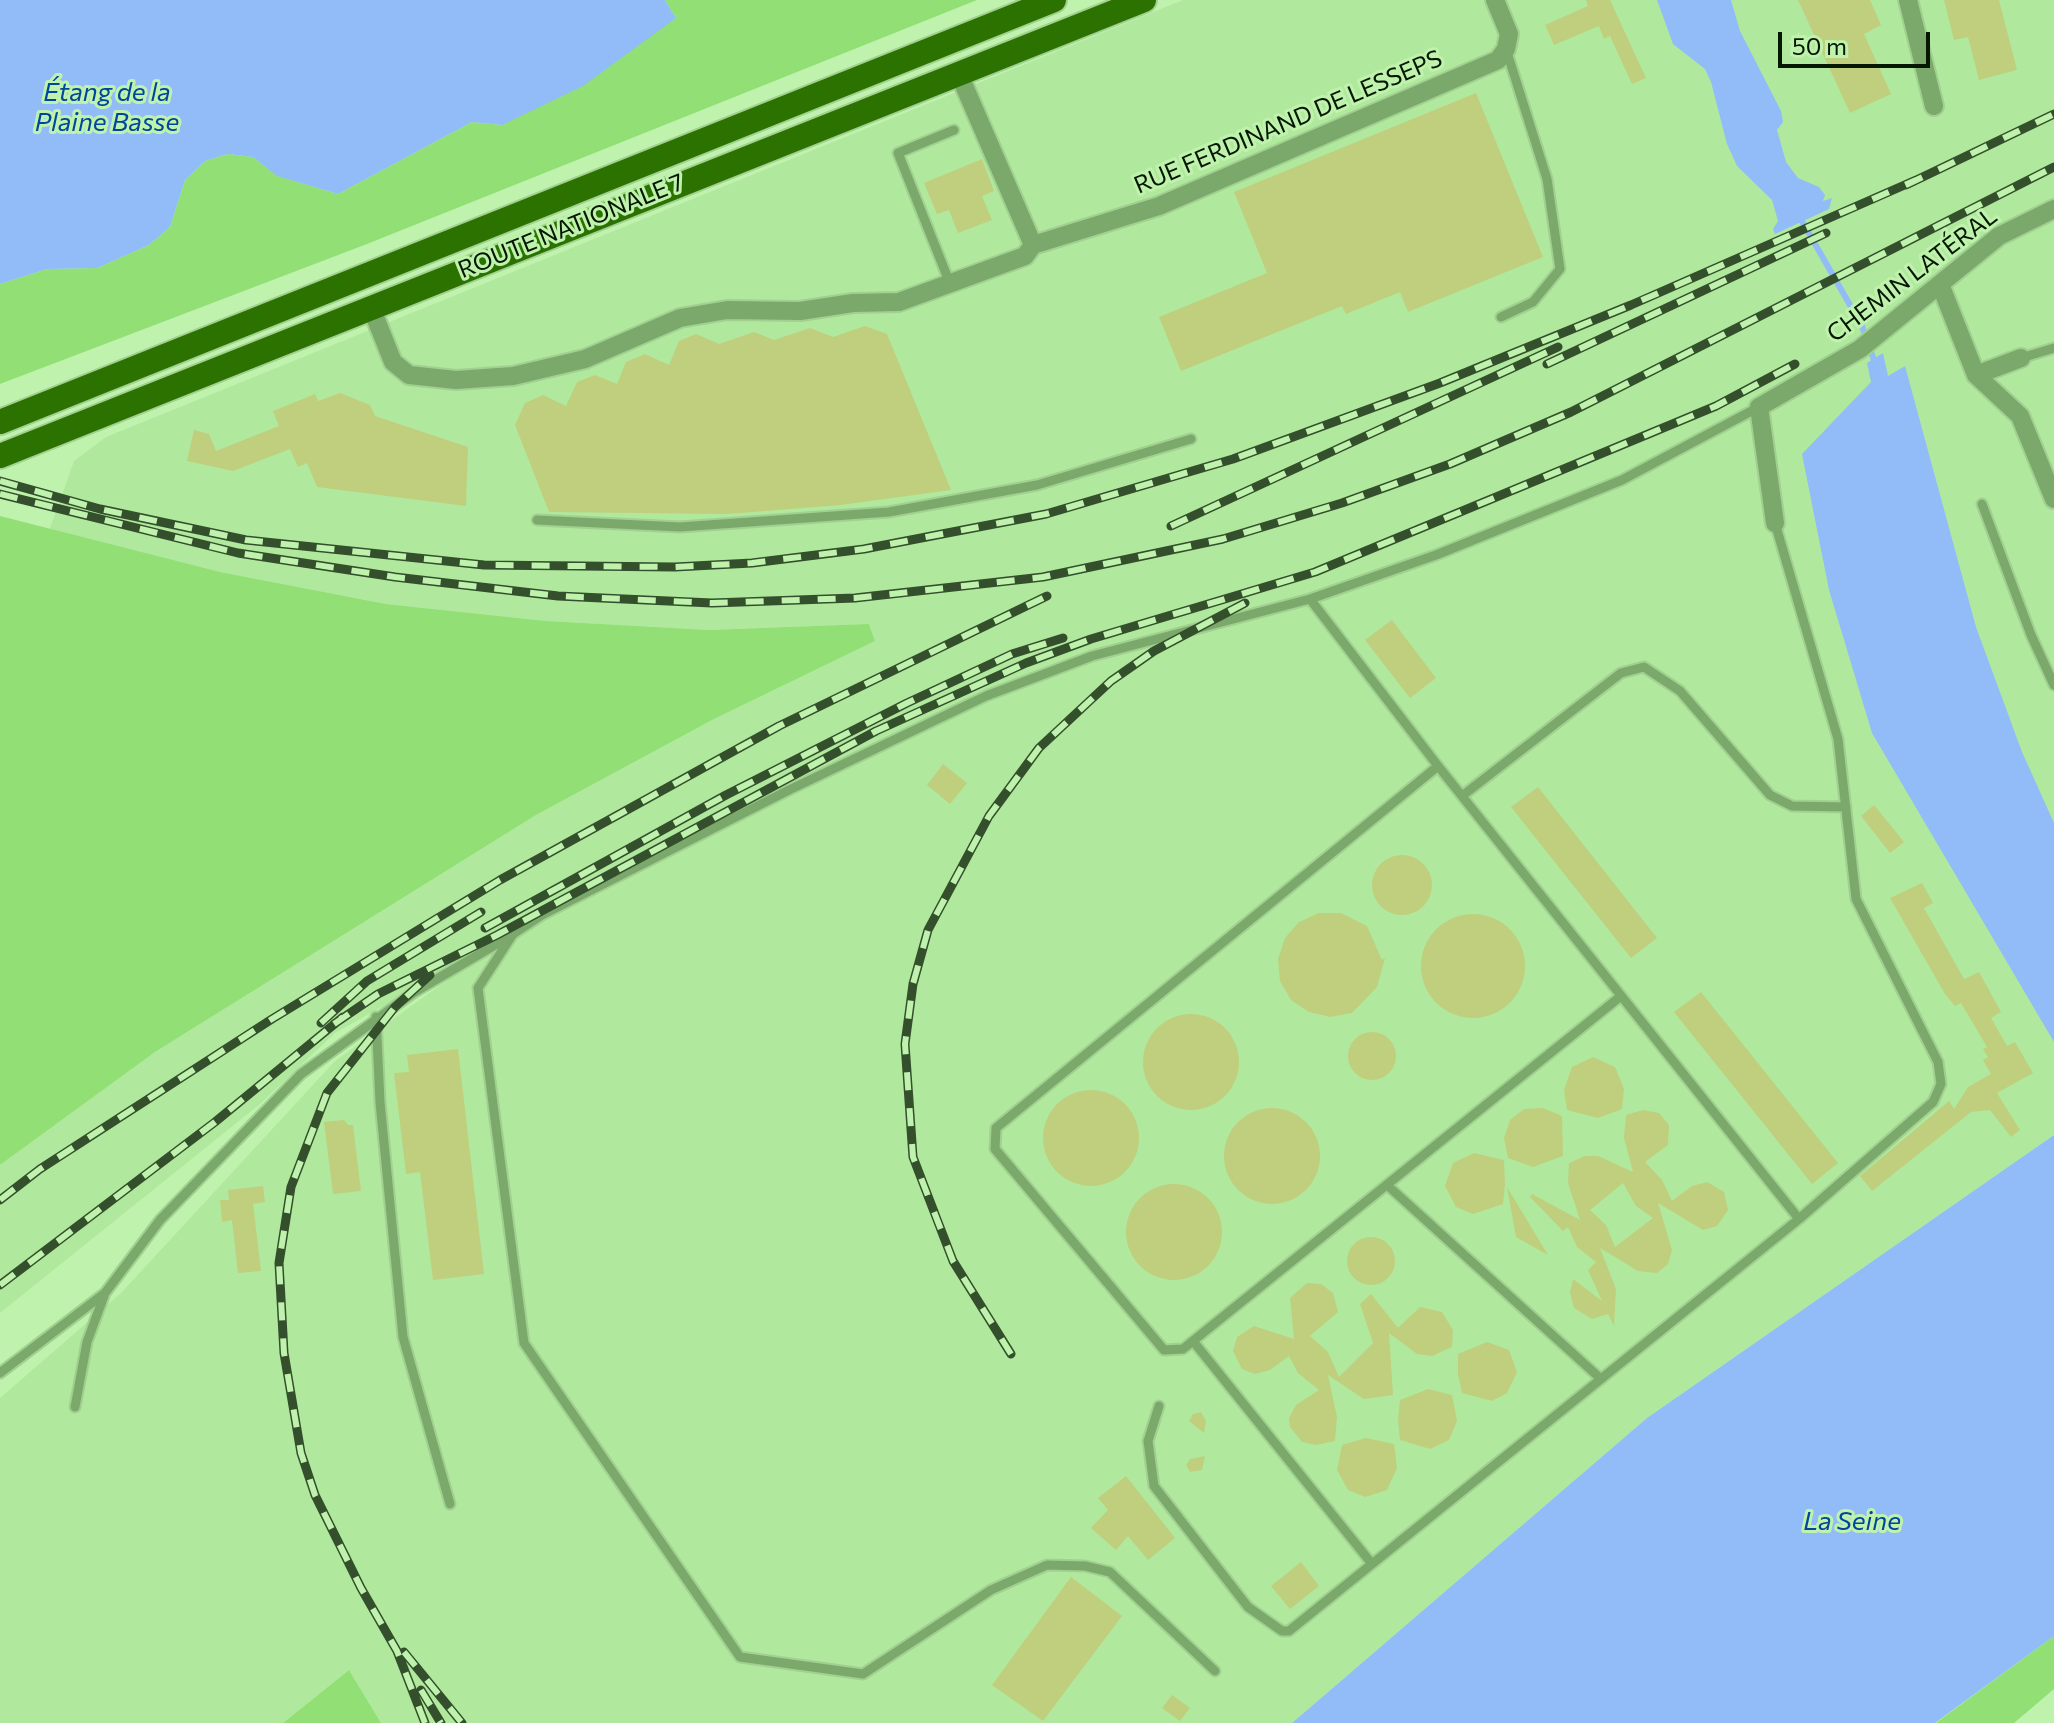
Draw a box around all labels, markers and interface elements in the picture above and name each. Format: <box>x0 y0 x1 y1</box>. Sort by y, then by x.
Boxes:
scale bar <box>1782 16 1934 66</box>
text: 50 m <box>1792 31 1847 60</box>
street label: RUE FERDINAND DE LESSEPS <box>1130 44 1446 200</box>
water label: Étang de la Plaine Basse <box>35 76 179 138</box>
street label: ROUTE NATIONALE 7 <box>454 167 688 285</box>
street label: CHEMIN LATÉRAL <box>1821 202 2003 348</box>
water label: La Seine <box>1803 1505 1901 1537</box>

